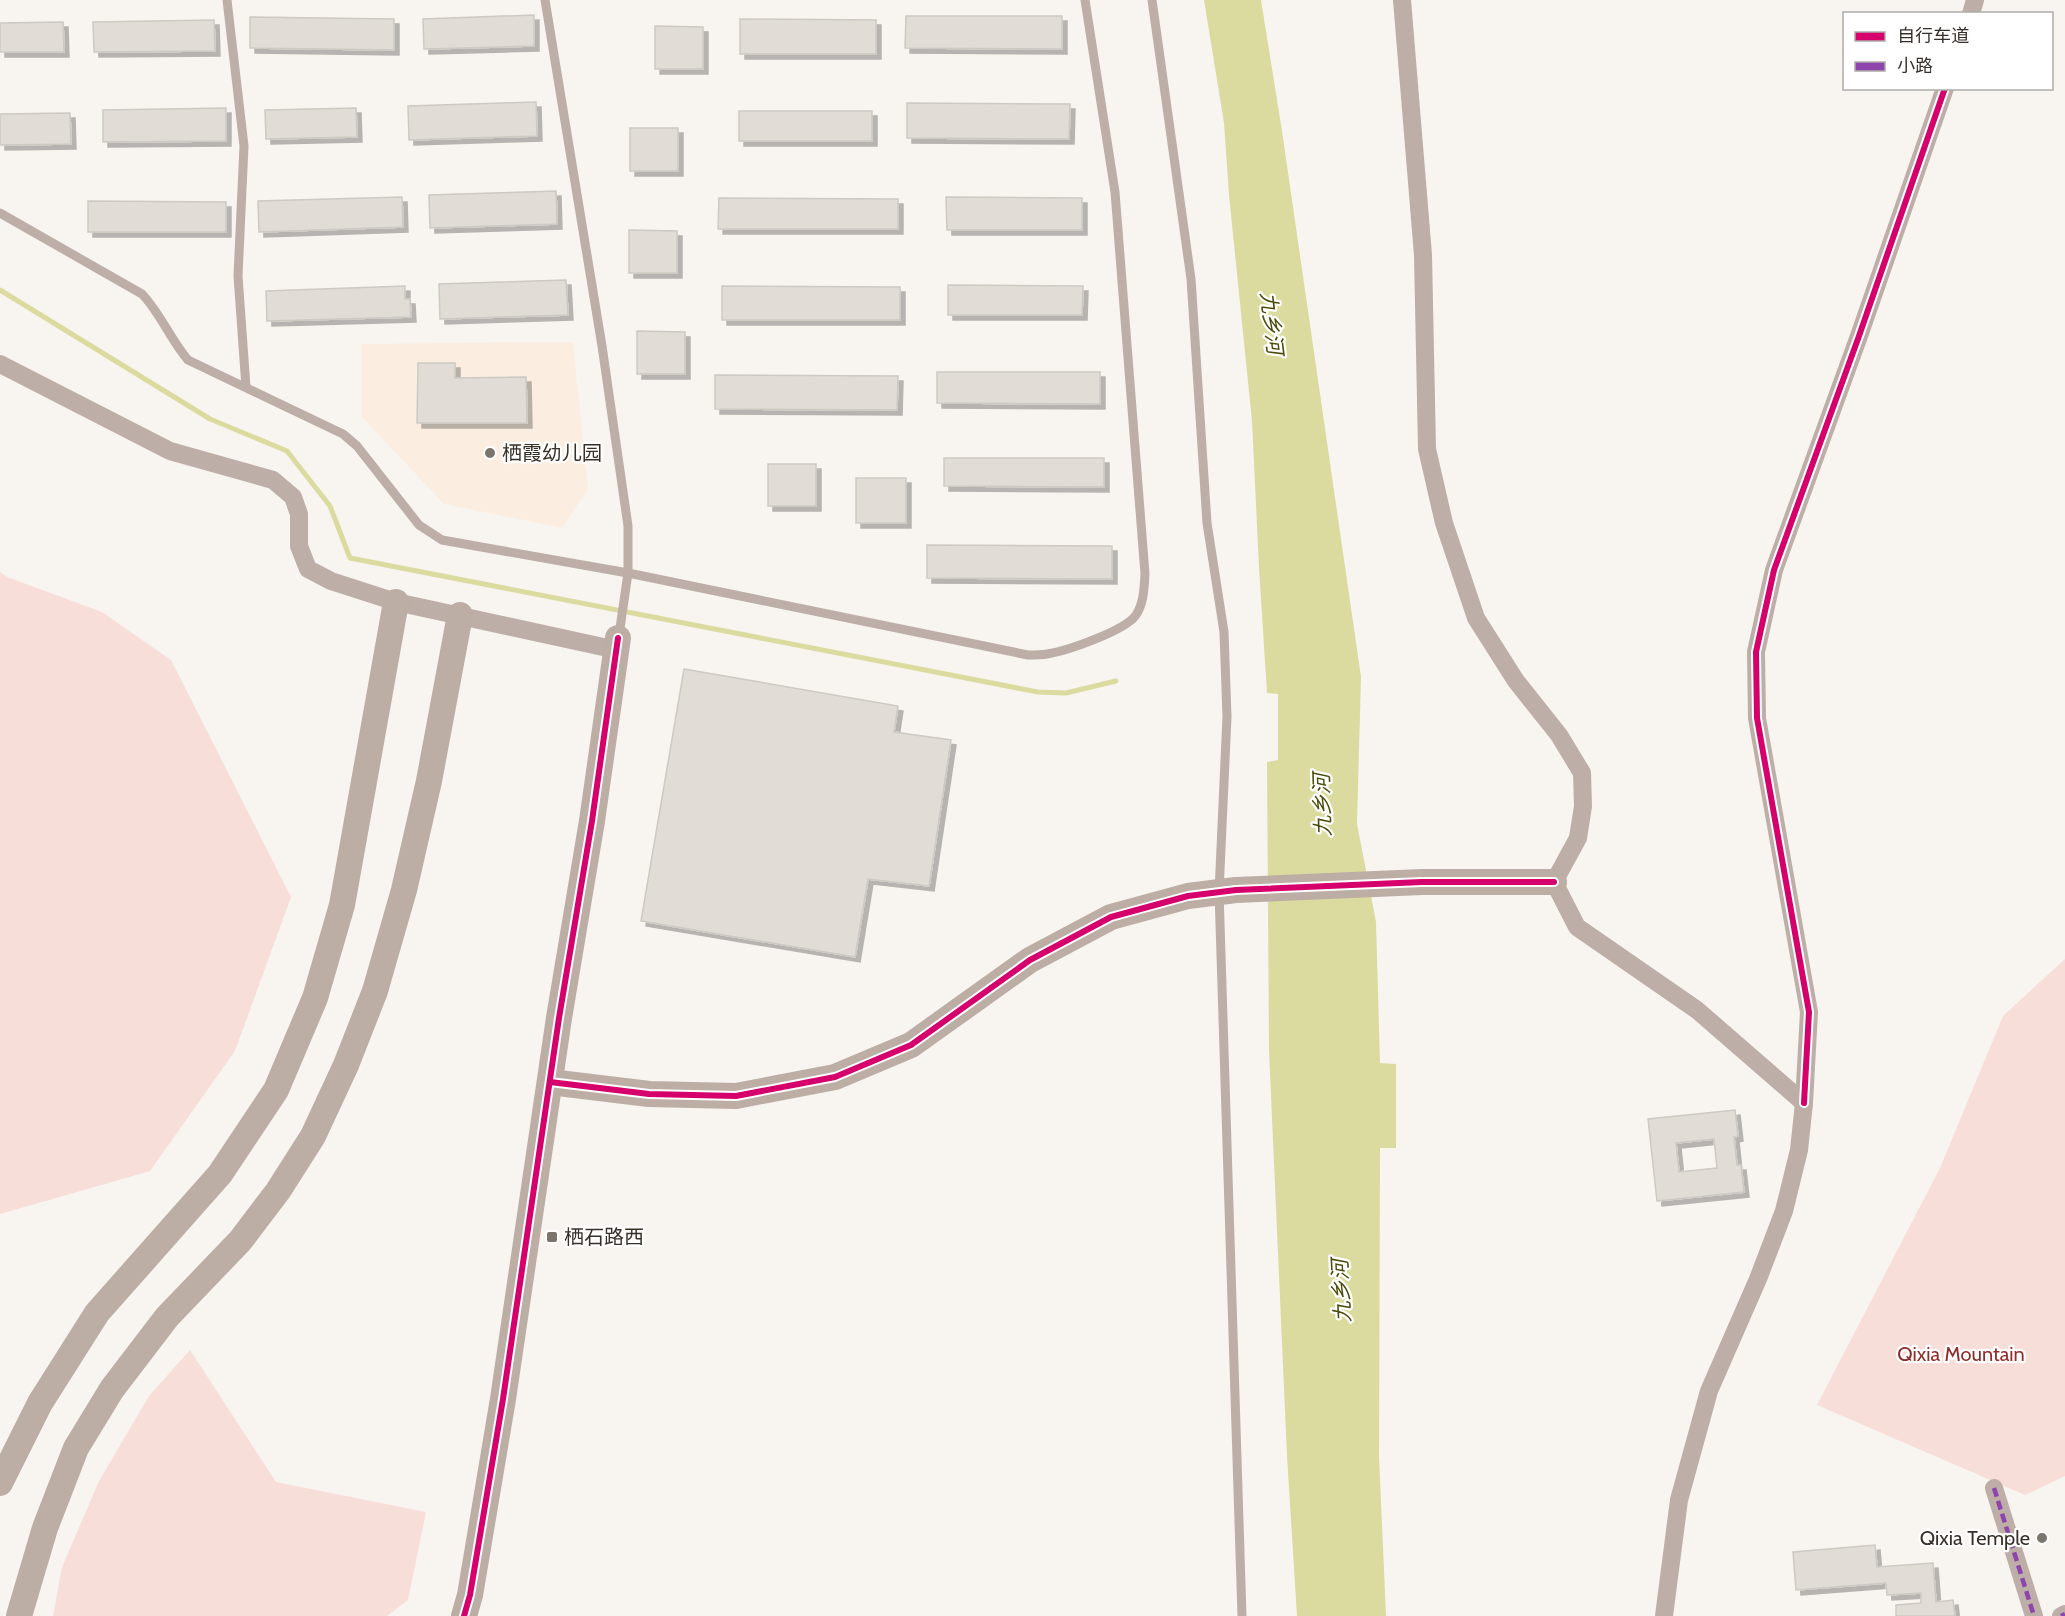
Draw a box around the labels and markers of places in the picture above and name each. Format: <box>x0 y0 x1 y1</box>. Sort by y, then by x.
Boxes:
place label: 栖霞幼儿园 <box>502 441 602 465</box>
marker: 栖霞幼儿园 <box>483 446 497 460</box>
place label: 栖石路西 <box>564 1225 644 1249</box>
marker: 栖石路西 <box>545 1230 559 1244</box>
place label: Qixia Temple <box>1920 1526 2030 1550</box>
marker: Qixia Temple <box>2035 1531 2049 1545</box>

